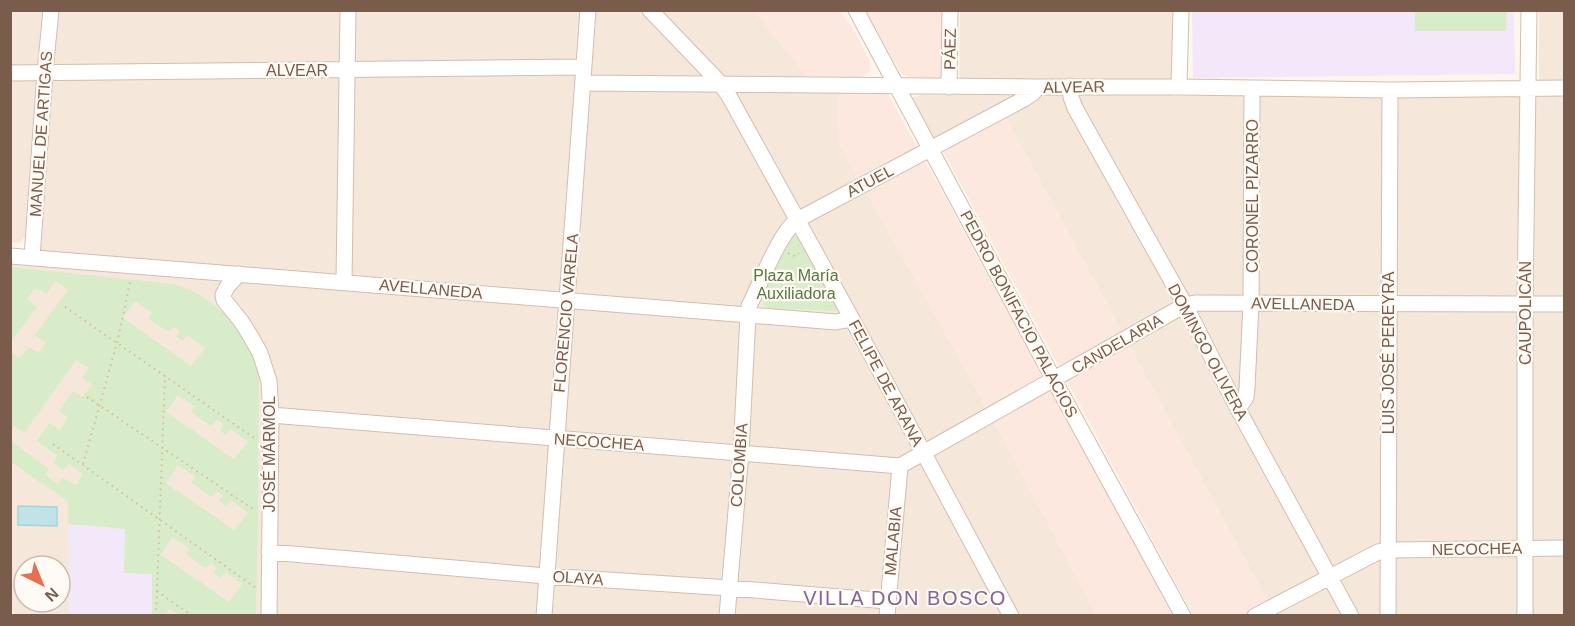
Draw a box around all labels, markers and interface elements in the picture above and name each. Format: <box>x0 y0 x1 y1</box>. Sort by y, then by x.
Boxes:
street label: PÁEZ <box>940 28 959 70</box>
street label: MANUEL DE ARTIGAS <box>27 50 55 218</box>
street label: ALVEAR <box>266 62 328 79</box>
street label: ALVEAR <box>1043 78 1105 96</box>
street label: CORONEL PIZARRO <box>1244 119 1261 273</box>
street label: ATUEL <box>844 162 896 200</box>
street label: PEDRO BONIFACIO PALACIOS <box>957 208 1081 420</box>
street label: FLORENCIO VARELA <box>551 232 581 393</box>
street label: CAUPOLICÁN <box>1516 261 1534 365</box>
park label: Plaza María Auxiliadora <box>753 267 839 302</box>
street label: LUIS JOSÉ PEREYRA <box>1379 271 1397 434</box>
street label: AVELLANEDA <box>379 276 484 302</box>
street label: DOMINGO OLIVERA <box>1165 281 1251 423</box>
street label: AVELLANEDA <box>1251 295 1355 313</box>
street label: CANDELARIA <box>1068 311 1166 377</box>
street label: FELIPE DE ARANA <box>846 317 927 449</box>
street label: JOSÉ MÁRMOL <box>260 396 278 512</box>
street label: COLOMBIA <box>728 422 750 508</box>
street label: NECOCHEA <box>553 430 645 454</box>
street label: MALABIA <box>882 505 905 576</box>
street label: NECOCHEA <box>1432 540 1523 558</box>
north arrow <box>12 554 72 614</box>
street label: OLAYA <box>552 568 604 588</box>
text: N <box>42 584 62 605</box>
district label: VILLA DON BOSCO <box>803 587 1007 609</box>

